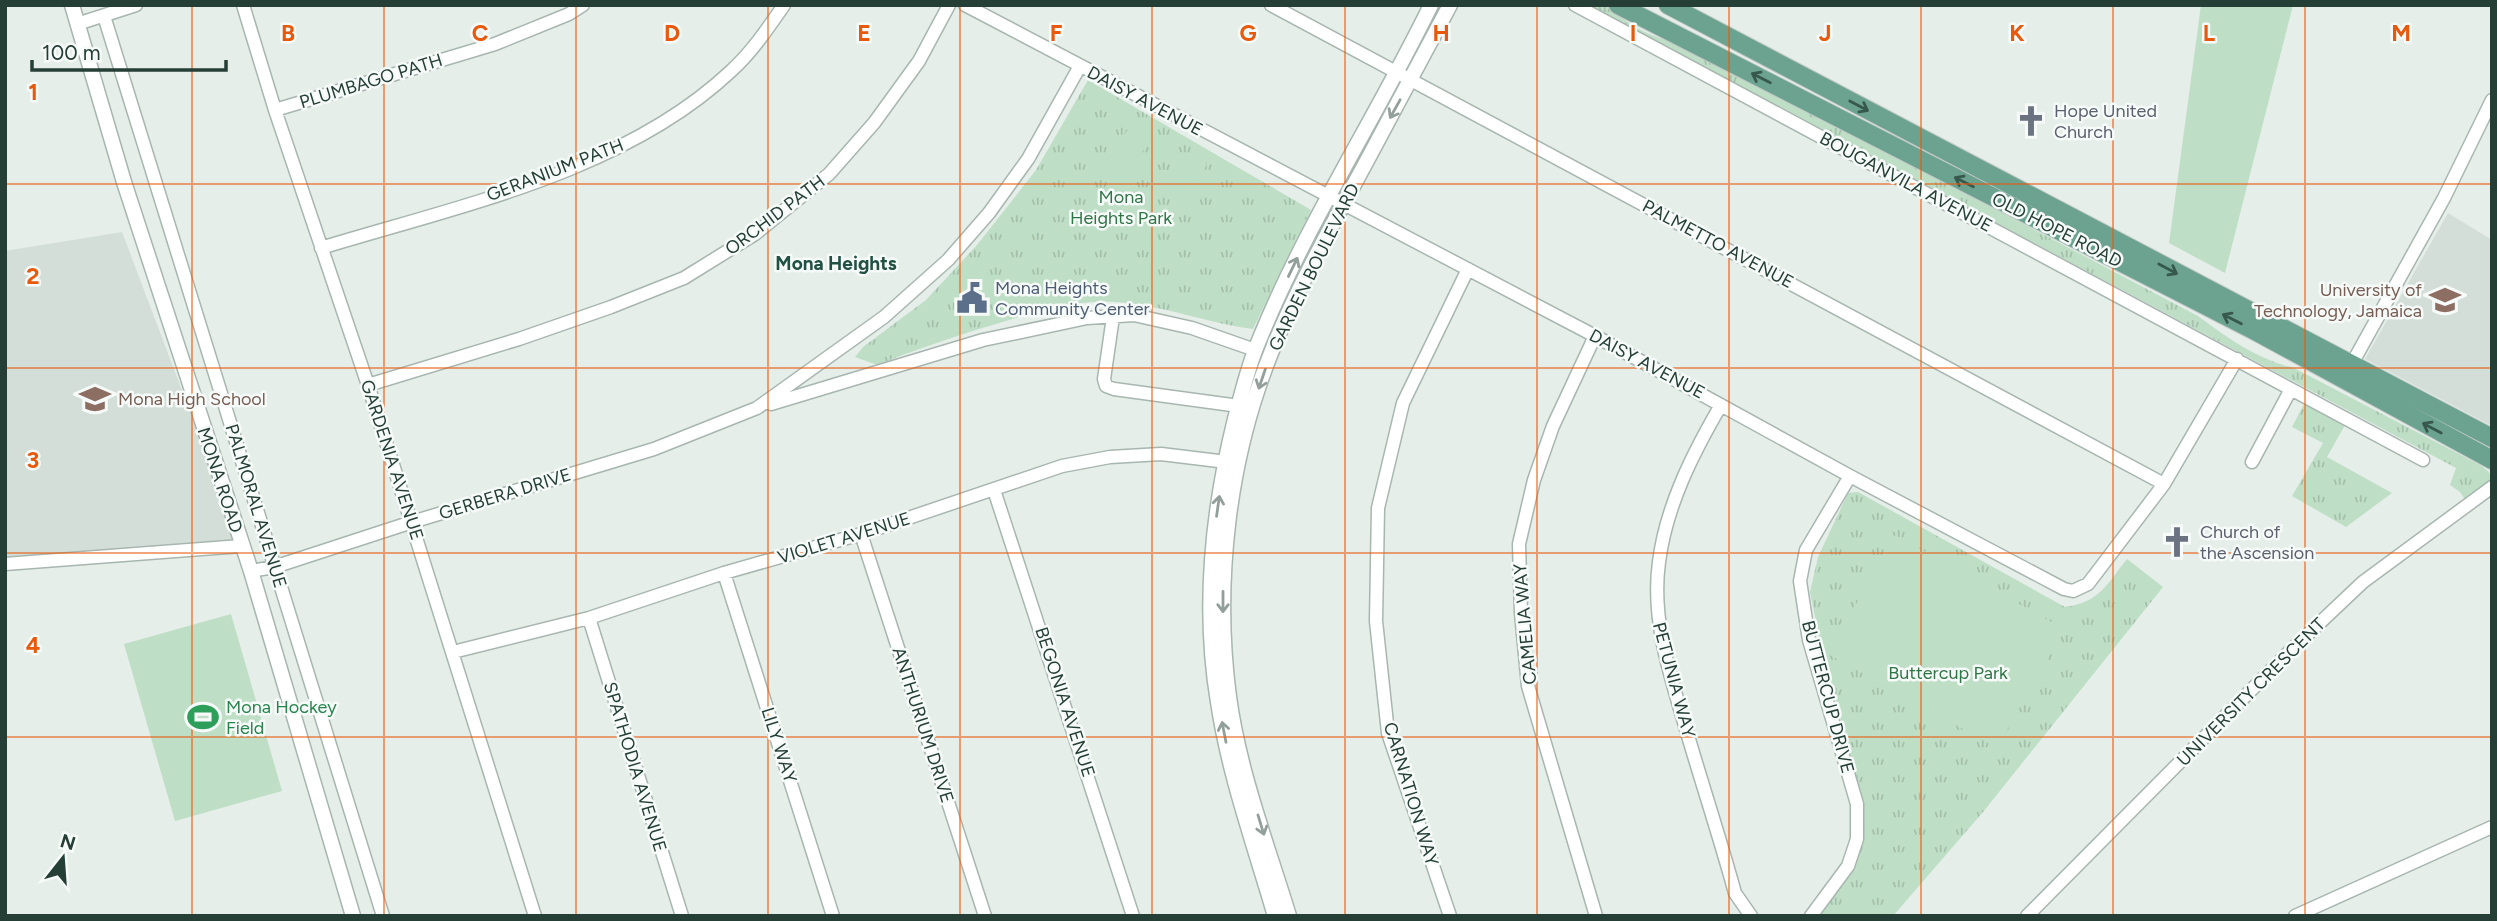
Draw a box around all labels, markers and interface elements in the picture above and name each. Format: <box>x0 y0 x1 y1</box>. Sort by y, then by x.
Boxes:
text: B <box>281 19 295 47</box>
text: C <box>472 19 489 47</box>
text: D <box>664 19 680 47</box>
text: E <box>857 19 871 47</box>
text: F <box>1050 19 1063 47</box>
text: G <box>1239 19 1257 47</box>
text: H <box>1432 19 1450 47</box>
text: I <box>1630 19 1636 47</box>
text: J <box>1819 19 1831 47</box>
text: K <box>2009 19 2025 47</box>
text: L <box>2203 19 2215 47</box>
text: M <box>2391 19 2411 47</box>
scale bar <box>32 28 226 72</box>
text: 100 m <box>42 40 101 65</box>
street label: PLUMBAGO PATH <box>297 49 445 113</box>
street label: DAISY AVENUE <box>1083 61 1207 141</box>
one-way arrow <box>1751 71 1772 85</box>
text: 1 <box>28 78 38 106</box>
one-way arrow <box>1388 98 1401 119</box>
one-way arrow <box>1848 99 1868 113</box>
place label: Hope United Church <box>2054 100 2157 143</box>
church icon: Hope United Church <box>2014 104 2048 138</box>
street label: BOUGANVILA AVENUE <box>1816 127 1996 237</box>
street label: GERANIUM PATH <box>483 134 627 206</box>
street label: ORCHID PATH <box>721 170 829 260</box>
one-way arrow <box>1954 175 1975 188</box>
street label: GARDEN BOULEVARD <box>1264 180 1364 354</box>
park label: Mona Heights Park <box>1070 186 1172 229</box>
street label: OLD HOPE ROAD <box>1988 188 2126 272</box>
street label: PALMETTO AVENUE <box>1639 195 1797 293</box>
district label: Mona Heights <box>775 252 897 275</box>
one-way arrow <box>1287 257 1300 278</box>
text: 2 <box>26 262 40 290</box>
one-way arrow <box>2157 263 2178 276</box>
place label: Mona Heights Community Center <box>995 277 1150 320</box>
place label: University of Technology, Jamaica <box>2254 279 2422 322</box>
public building icon: Mona Heights Community Center <box>955 281 989 315</box>
school or university icon: University of Technology, Jamaica <box>2428 283 2462 317</box>
one-way arrow <box>2222 312 2242 326</box>
street label: DAISY AVENUE <box>1585 324 1709 404</box>
one-way arrow <box>1255 367 1267 389</box>
street label: GARDENIA AVENUE <box>356 377 428 543</box>
school or university icon: Mona High School <box>78 382 112 416</box>
place label: Mona High School <box>118 388 266 410</box>
one-way arrow <box>2422 420 2442 434</box>
street label: PALMORAL AVENUE <box>221 421 291 591</box>
street label: MONA ROAD <box>193 424 247 536</box>
text: 3 <box>27 446 39 474</box>
street label: GERBERA DRIVE <box>436 463 574 525</box>
one-way arrow <box>1211 495 1224 518</box>
street label: VIOLET AVENUE <box>775 507 913 569</box>
place label: Church of the Ascension <box>2200 521 2314 564</box>
church icon: Church of the Ascension <box>2160 525 2194 559</box>
street label: CAMELIA WAY <box>1509 562 1541 685</box>
one-way arrow <box>1216 590 1230 613</box>
street label: UNIVERSITY CRESCENT <box>2172 613 2330 771</box>
street label: BUTTERCUP DRIVE <box>1797 618 1859 776</box>
street label: PETUNIA WAY <box>1648 620 1700 740</box>
street label: BEGONIA AVENUE <box>1030 624 1100 780</box>
text: 4 <box>26 631 40 659</box>
street label: ANTHURIUM DRIVE <box>887 644 959 806</box>
park label: Buttercup Park <box>1888 662 2008 684</box>
street label: SPATHODIA AVENUE <box>599 679 671 855</box>
place label: Mona Hockey Field <box>226 696 337 739</box>
sports icon: Mona Hockey Field <box>186 700 220 734</box>
street label: LILY WAY <box>756 704 802 786</box>
street label: CARNATION WAY <box>1379 720 1443 869</box>
one-way arrow <box>1216 721 1230 744</box>
one-way arrow <box>1255 814 1268 836</box>
north arrow <box>28 823 98 893</box>
text: N <box>57 829 78 855</box>

